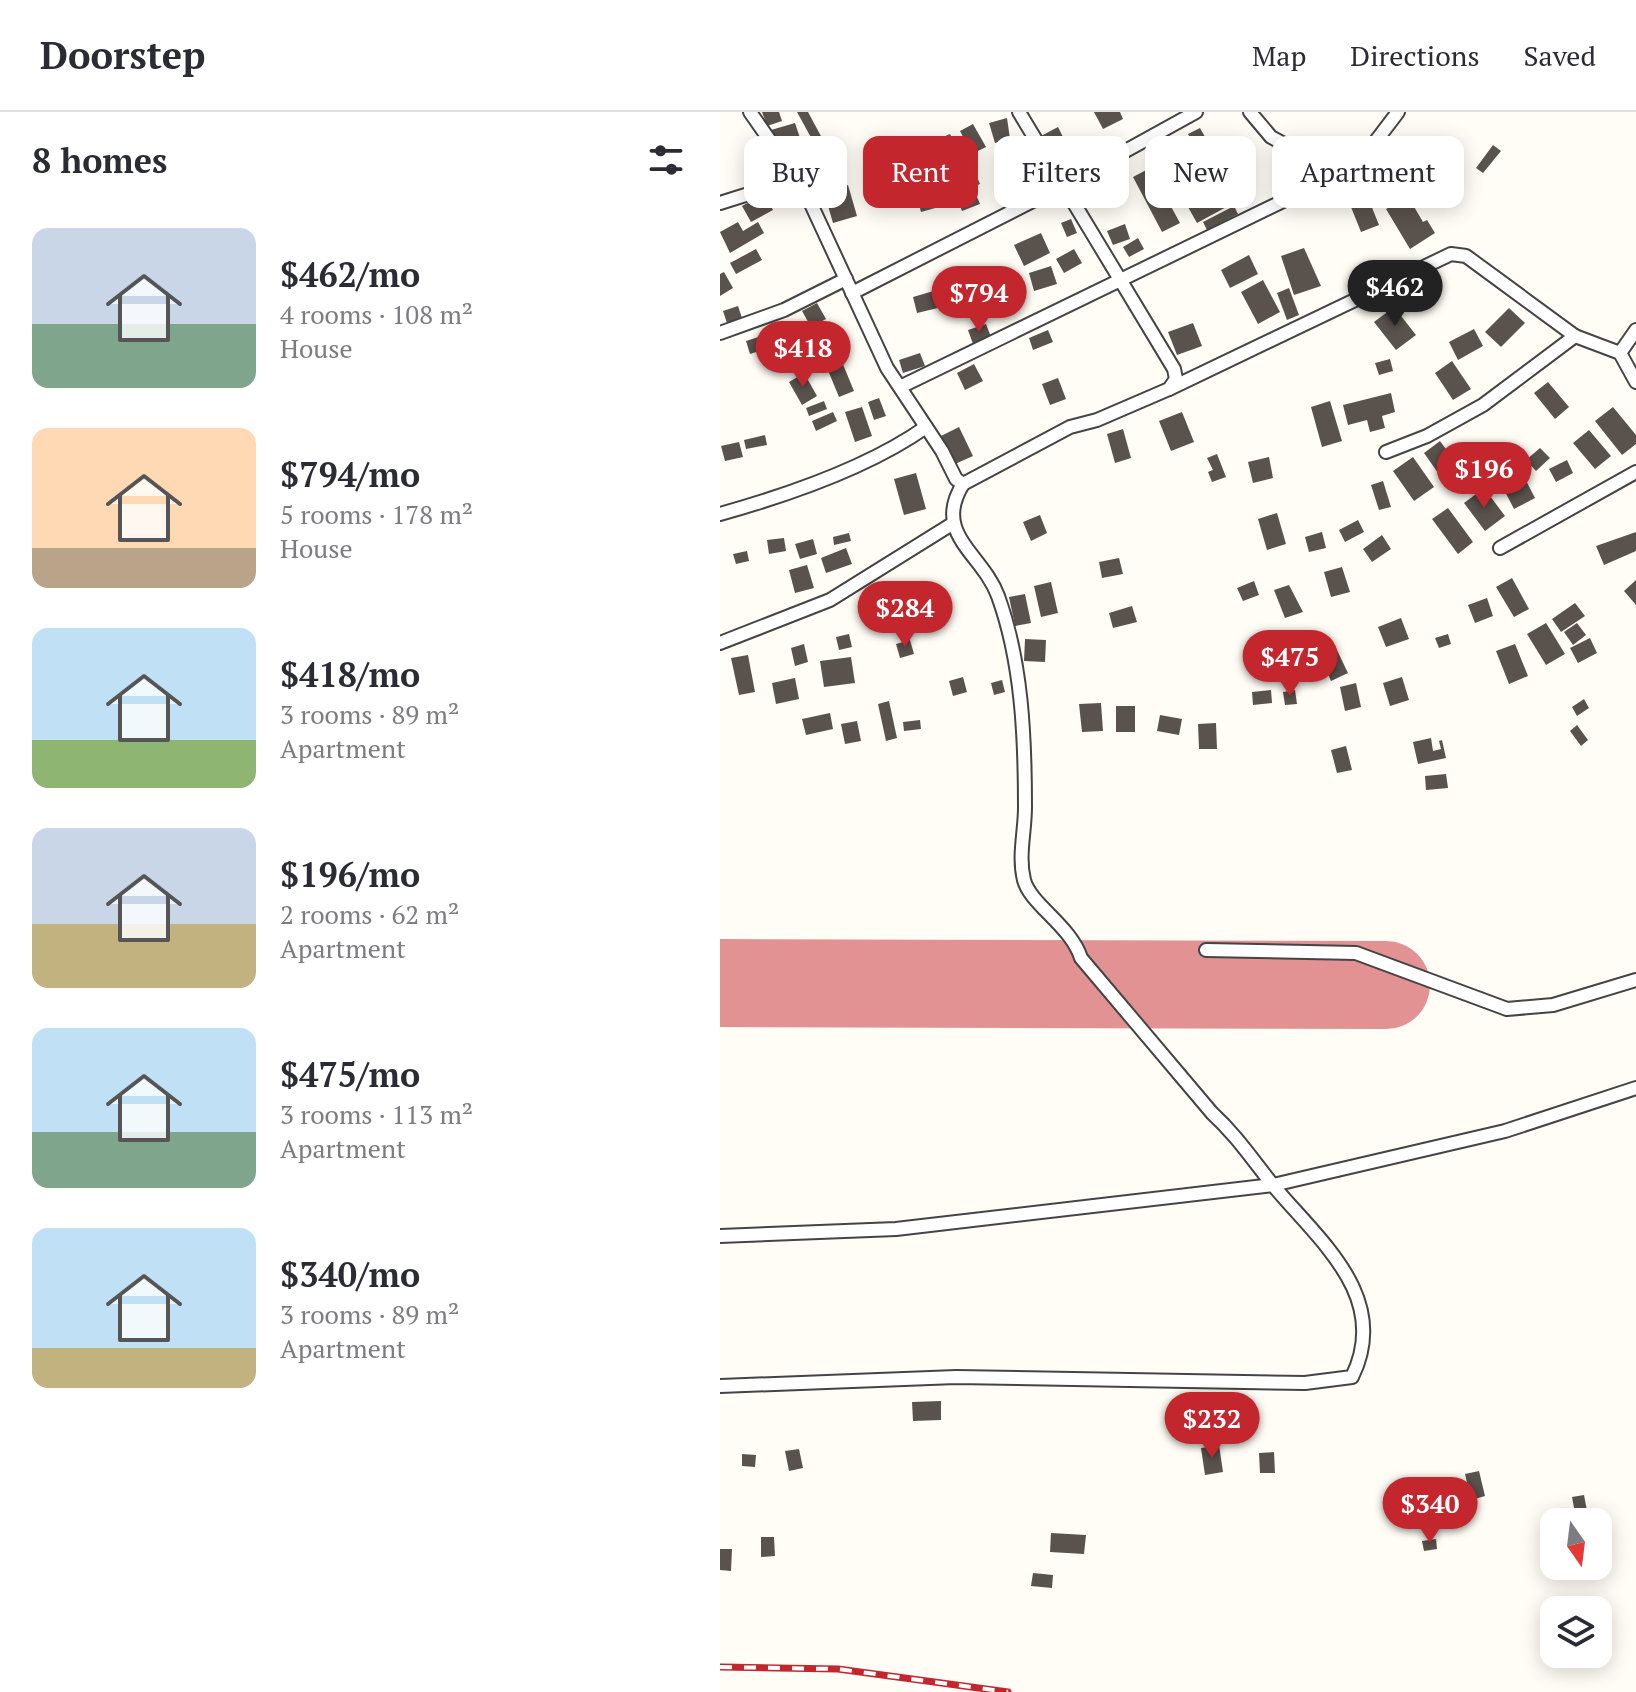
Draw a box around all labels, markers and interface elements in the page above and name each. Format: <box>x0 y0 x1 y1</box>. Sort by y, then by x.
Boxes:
text: Doorstep <box>40 30 205 80</box>
text: Map <box>1252 37 1306 74</box>
text: Directions <box>1350 37 1480 74</box>
text: Saved <box>1524 37 1596 74</box>
chip: Buy <box>744 136 847 208</box>
chip: Rent <box>863 136 978 208</box>
chip: Filters <box>994 136 1129 208</box>
chip: New <box>1145 136 1256 208</box>
chip: Apartment <box>1272 136 1464 208</box>
text: 8 homes <box>32 138 167 183</box>
icon: filters <box>644 138 688 182</box>
text: $462/mo <box>280 252 420 297</box>
icon: home <box>96 260 192 356</box>
pin: $462 <box>1348 260 1442 328</box>
pin: $794 <box>932 266 1026 334</box>
text: $462 <box>1366 269 1424 303</box>
text: $794 <box>950 275 1008 309</box>
text: 4 rooms · 108 m² <box>280 297 473 331</box>
pin: $418 <box>756 321 850 389</box>
text: $418 <box>774 330 832 364</box>
text: House <box>280 331 353 365</box>
pin: $196 <box>1437 442 1531 510</box>
text: $196 <box>1455 451 1513 485</box>
text: $794/mo <box>280 452 420 497</box>
icon: home <box>96 460 192 556</box>
text: 5 rooms · 178 m² <box>280 497 473 531</box>
text: House <box>280 531 353 565</box>
pin: $284 <box>858 581 952 649</box>
text: $284 <box>876 590 934 624</box>
pin: $475 <box>1243 630 1337 698</box>
text: $475 <box>1261 639 1319 673</box>
text: $418/mo <box>280 652 420 697</box>
icon: home <box>96 660 192 756</box>
text: 3 rooms · 89 m² <box>280 697 459 731</box>
text: Apartment <box>280 731 406 765</box>
text: $196/mo <box>280 852 420 897</box>
icon: home <box>96 860 192 956</box>
text: 2 rooms · 62 m² <box>280 897 459 931</box>
text: Apartment <box>280 931 406 965</box>
text: $475/mo <box>280 1052 420 1097</box>
icon: home <box>96 1060 192 1156</box>
text: 3 rooms · 113 m² <box>280 1097 473 1131</box>
text: Apartment <box>280 1131 406 1165</box>
text: $340/mo <box>280 1252 420 1297</box>
icon: home <box>96 1260 192 1356</box>
text: 3 rooms · 89 m² <box>280 1297 459 1331</box>
text: Apartment <box>280 1331 406 1365</box>
pin: $232 <box>1165 1392 1259 1460</box>
text: $232 <box>1183 1401 1241 1435</box>
pin: $340 <box>1383 1477 1477 1545</box>
text: $340 <box>1401 1486 1459 1520</box>
north arrow <box>1540 1508 1612 1580</box>
map controls <box>1540 1508 1612 1668</box>
button: layers <box>1540 1596 1612 1668</box>

